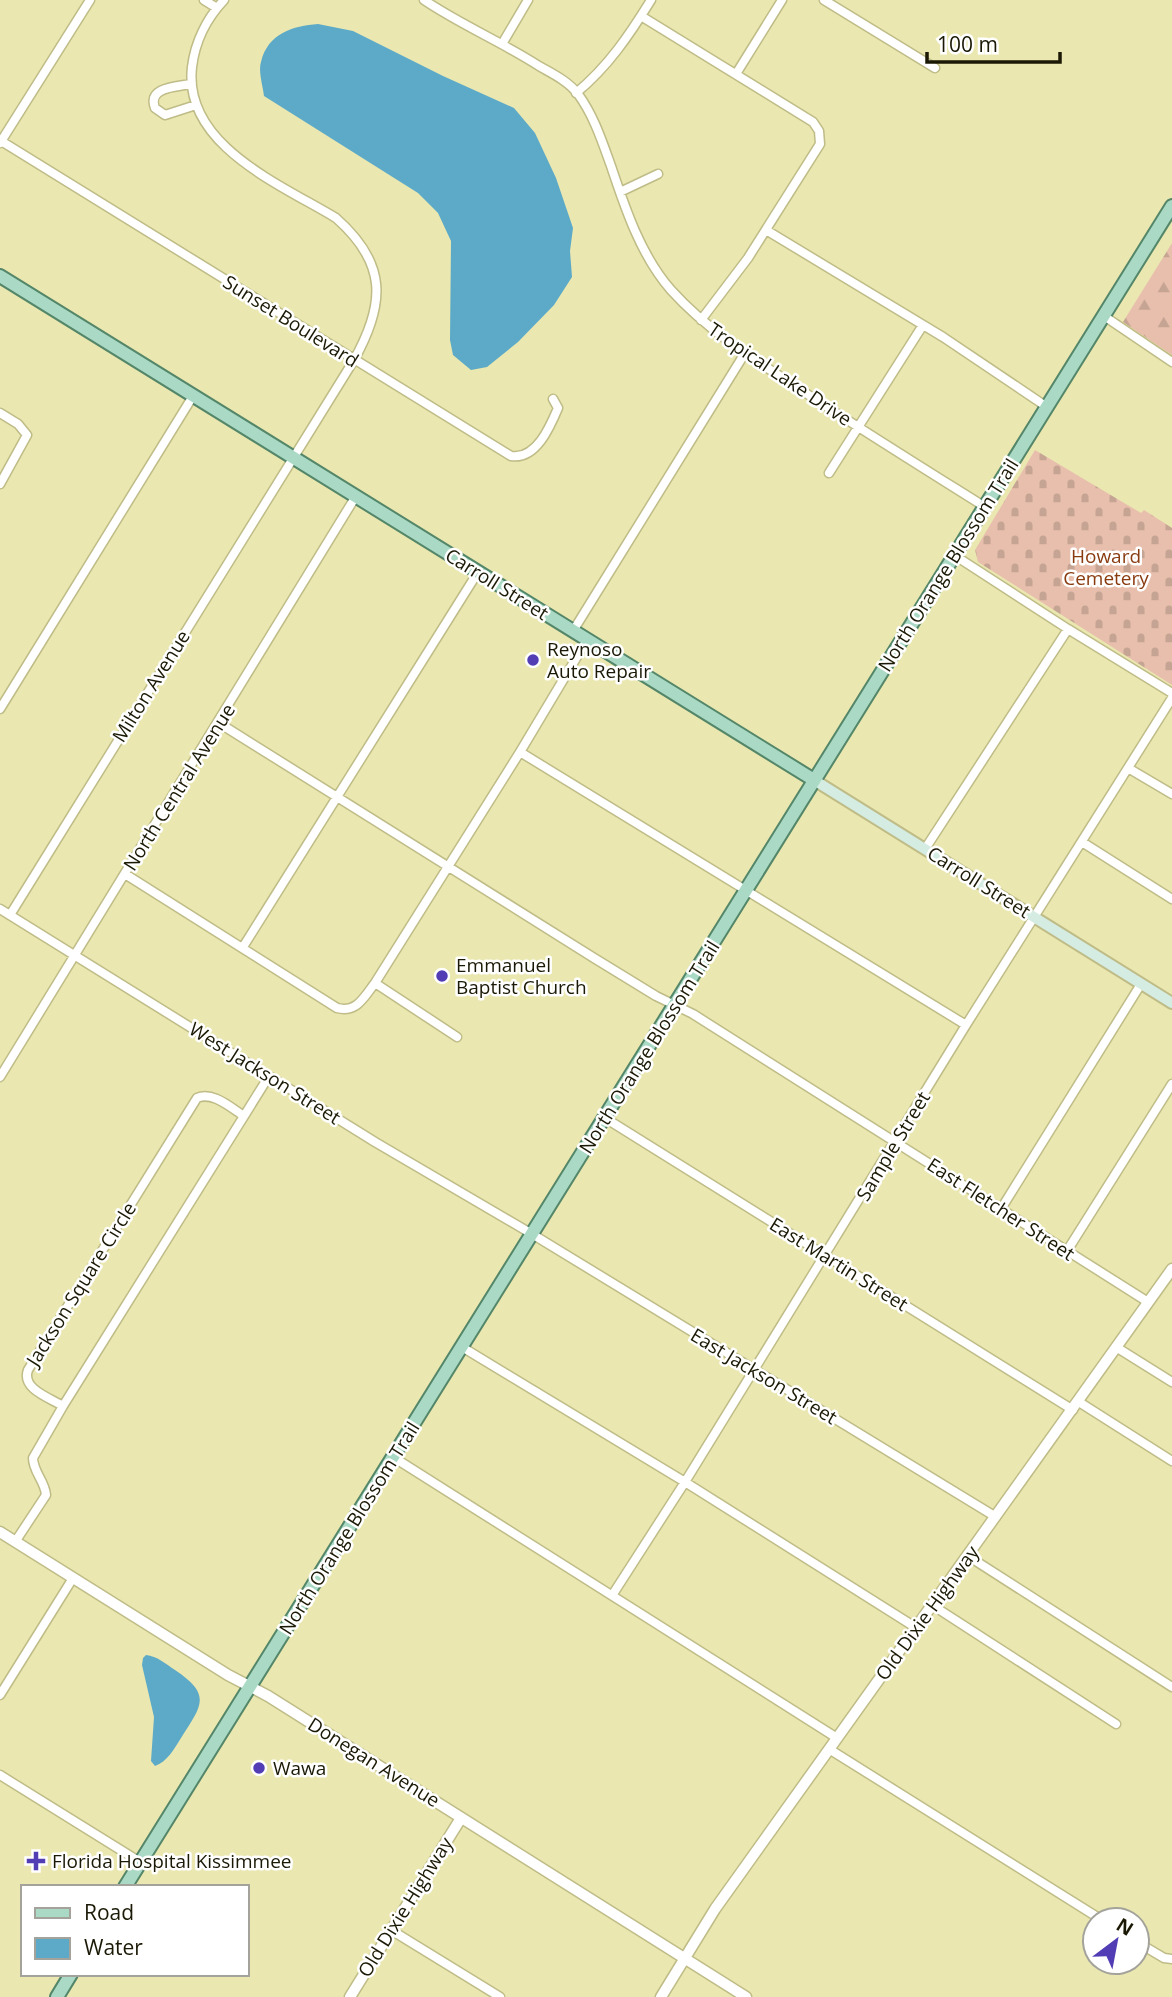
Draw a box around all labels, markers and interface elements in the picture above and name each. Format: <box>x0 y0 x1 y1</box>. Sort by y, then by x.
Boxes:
scale bar <box>927 21 1060 65</box>
text: 100 m <box>937 30 998 58</box>
street label: Sunset Boulevard <box>218 269 364 373</box>
street label: Tropical Lake Drive <box>703 316 857 432</box>
street label: North Orange Blossom Trail <box>872 454 1024 676</box>
street label: Carroll Street <box>440 542 554 626</box>
park label: Howard Cemetery <box>1063 543 1149 591</box>
street label: Milton Avenue <box>106 625 196 747</box>
place label: Reynoso Auto Repair <box>547 636 651 684</box>
marker: Reynoso Auto Repair <box>525 652 541 668</box>
street label: North Central Avenue <box>117 699 241 875</box>
street label: Carroll Street <box>922 840 1036 924</box>
street label: North Orange Blossom Trail <box>573 936 725 1158</box>
place label: Emmanuel Baptist Church <box>456 952 587 1000</box>
marker: Emmanuel Baptist Church <box>434 968 450 984</box>
street label: West Jackson Street <box>184 1016 346 1130</box>
street label: Sample Street <box>850 1086 936 1206</box>
street label: East Fletcher Street <box>922 1151 1080 1267</box>
street label: Jackson Square Circle <box>19 1197 142 1373</box>
street label: East Martin Street <box>765 1211 913 1317</box>
street label: East Jackson Street <box>686 1322 842 1430</box>
street label: North Orange Blossom Trail <box>273 1417 425 1639</box>
street label: Old Dixie Highway <box>869 1540 985 1686</box>
street label: Donegan Avenue <box>303 1711 445 1813</box>
place label: Wawa <box>273 1755 326 1781</box>
marker: Wawa <box>251 1760 267 1776</box>
street label: Old Dixie Highway <box>351 1832 459 1982</box>
place label: Florida Hospital Kissimmee <box>52 1848 292 1874</box>
marker: Florida Hospital Kissimmee <box>26 1851 46 1871</box>
legend <box>21 1885 248 1976</box>
text: Road <box>84 1898 134 1926</box>
north arrow <box>1081 1906 1151 1976</box>
text: N <box>1112 1911 1138 1942</box>
text: Water <box>84 1933 143 1961</box>

